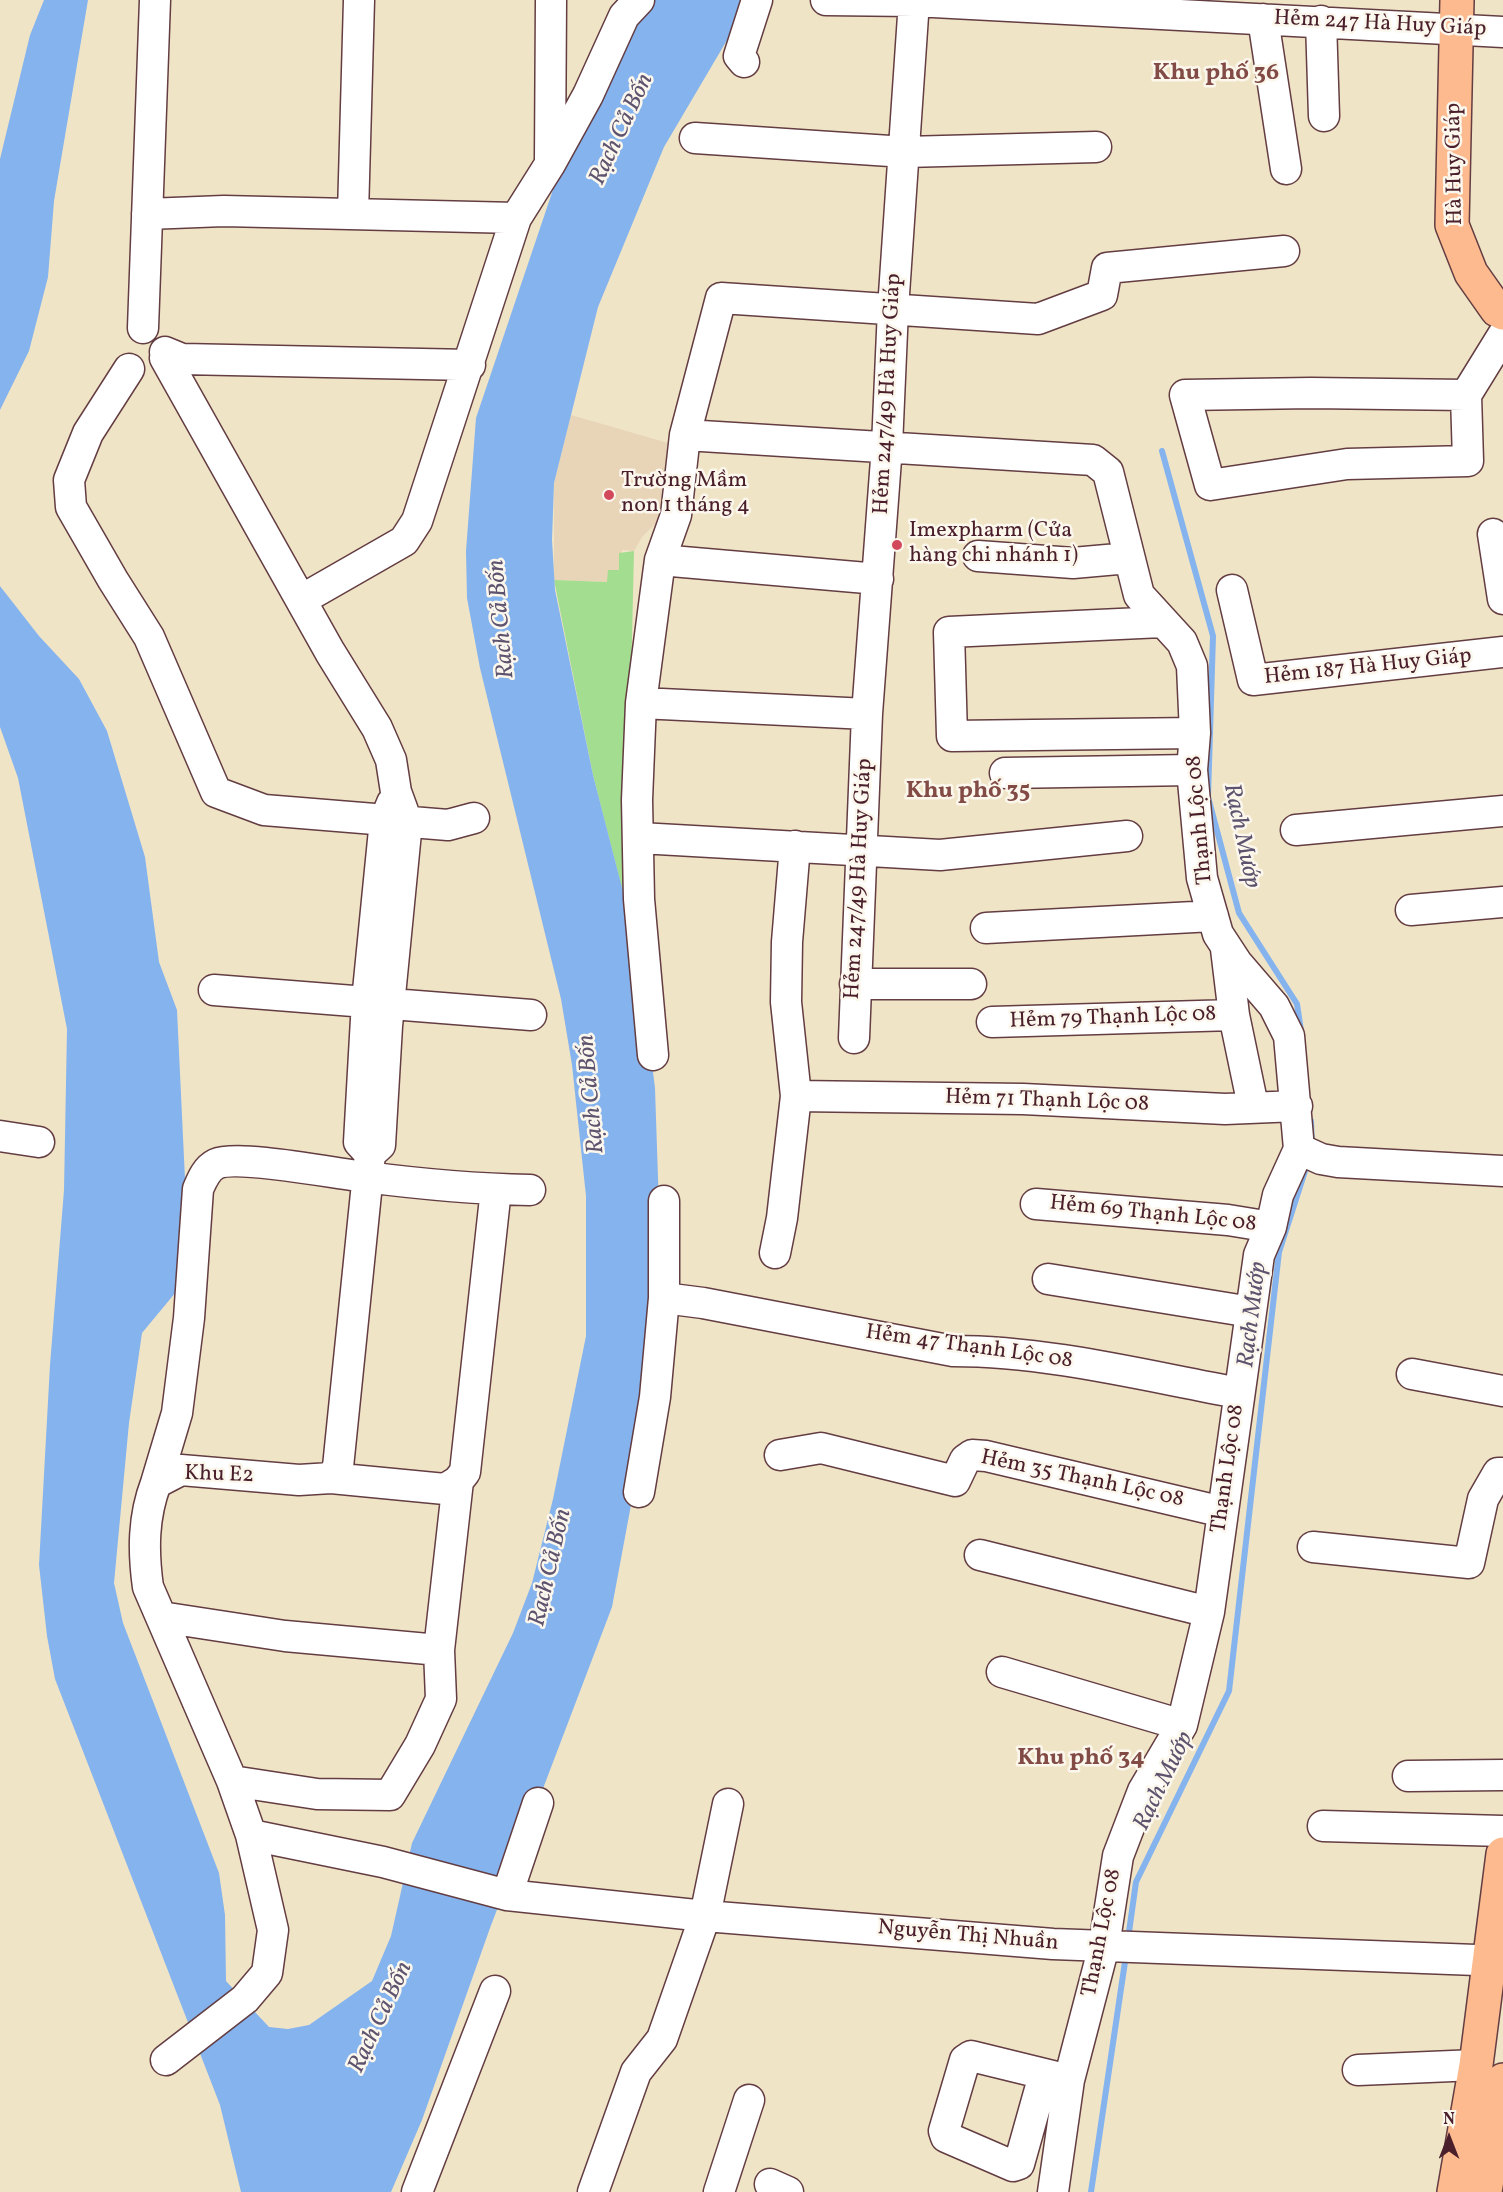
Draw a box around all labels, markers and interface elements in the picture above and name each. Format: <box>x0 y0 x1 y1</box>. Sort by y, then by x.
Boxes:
street label: Hẻm 247 Hà Huy Giáp <box>1273 6 1487 44</box>
district label: Khu phố 36 <box>1153 61 1279 89</box>
water label: Rạch Cả Bốn <box>585 70 661 190</box>
street label: Hà Huy Giáp <box>1442 102 1470 226</box>
street label: Hẻm 247/49 Hà Huy Giáp <box>870 273 908 515</box>
place label: Trường Mầm non 1 tháng 4 <box>621 469 750 520</box>
marker: Trường Mầm non 1 tháng 4 <box>602 488 616 502</box>
place label: Imexpharm (Cửa hàng chi nhánh 1) <box>909 519 1078 570</box>
marker: Imexpharm (Cửa hàng chi nhánh 1) <box>890 538 904 552</box>
water label: Rạch Cả Bốn <box>483 558 523 680</box>
street label: Hẻm 187 Hà Huy Giáp <box>1263 644 1473 692</box>
street label: Thạnh Lộc 08 <box>1182 754 1220 886</box>
street label: Hẻm 247/49 Hà Huy Giáp <box>841 758 879 1000</box>
district label: Khu phố 35 <box>906 779 1030 807</box>
water label: Rạch Mướp <box>1215 781 1265 891</box>
street label: Hẻm 79 Thạnh Lộc 08 <box>1009 1002 1217 1036</box>
water label: Rạch Cả Bốn <box>573 1033 613 1155</box>
street label: Hẻm 71 Thạnh Lộc 08 <box>944 1085 1150 1119</box>
street label: Hẻm 69 Thạnh Lộc 08 <box>1048 1191 1258 1239</box>
water label: Rạch Mướp <box>1233 1261 1275 1369</box>
street label: Hẻm 47 Thạnh Lộc 08 <box>864 1320 1074 1376</box>
street label: Thạnh Lộc 08 <box>1207 1403 1251 1535</box>
street label: Hẻm 35 Thạnh Lộc 08 <box>978 1446 1186 1514</box>
street label: Khu E2 <box>184 1462 254 1490</box>
water label: Rạch Cả Bốn <box>525 1506 579 1630</box>
water label: Rạch Mướp <box>1129 1728 1201 1836</box>
district label: Khu phố 34 <box>1017 1746 1145 1774</box>
street label: Thạnh Lộc 08 <box>1078 1867 1128 1999</box>
street label: Nguyễn Thị Nhuần <box>876 1916 1060 1958</box>
water label: Rạch Cả Bốn <box>344 1958 420 2078</box>
north arrow <box>1419 2108 1479 2168</box>
text: N <box>1443 2109 1455 2131</box>

